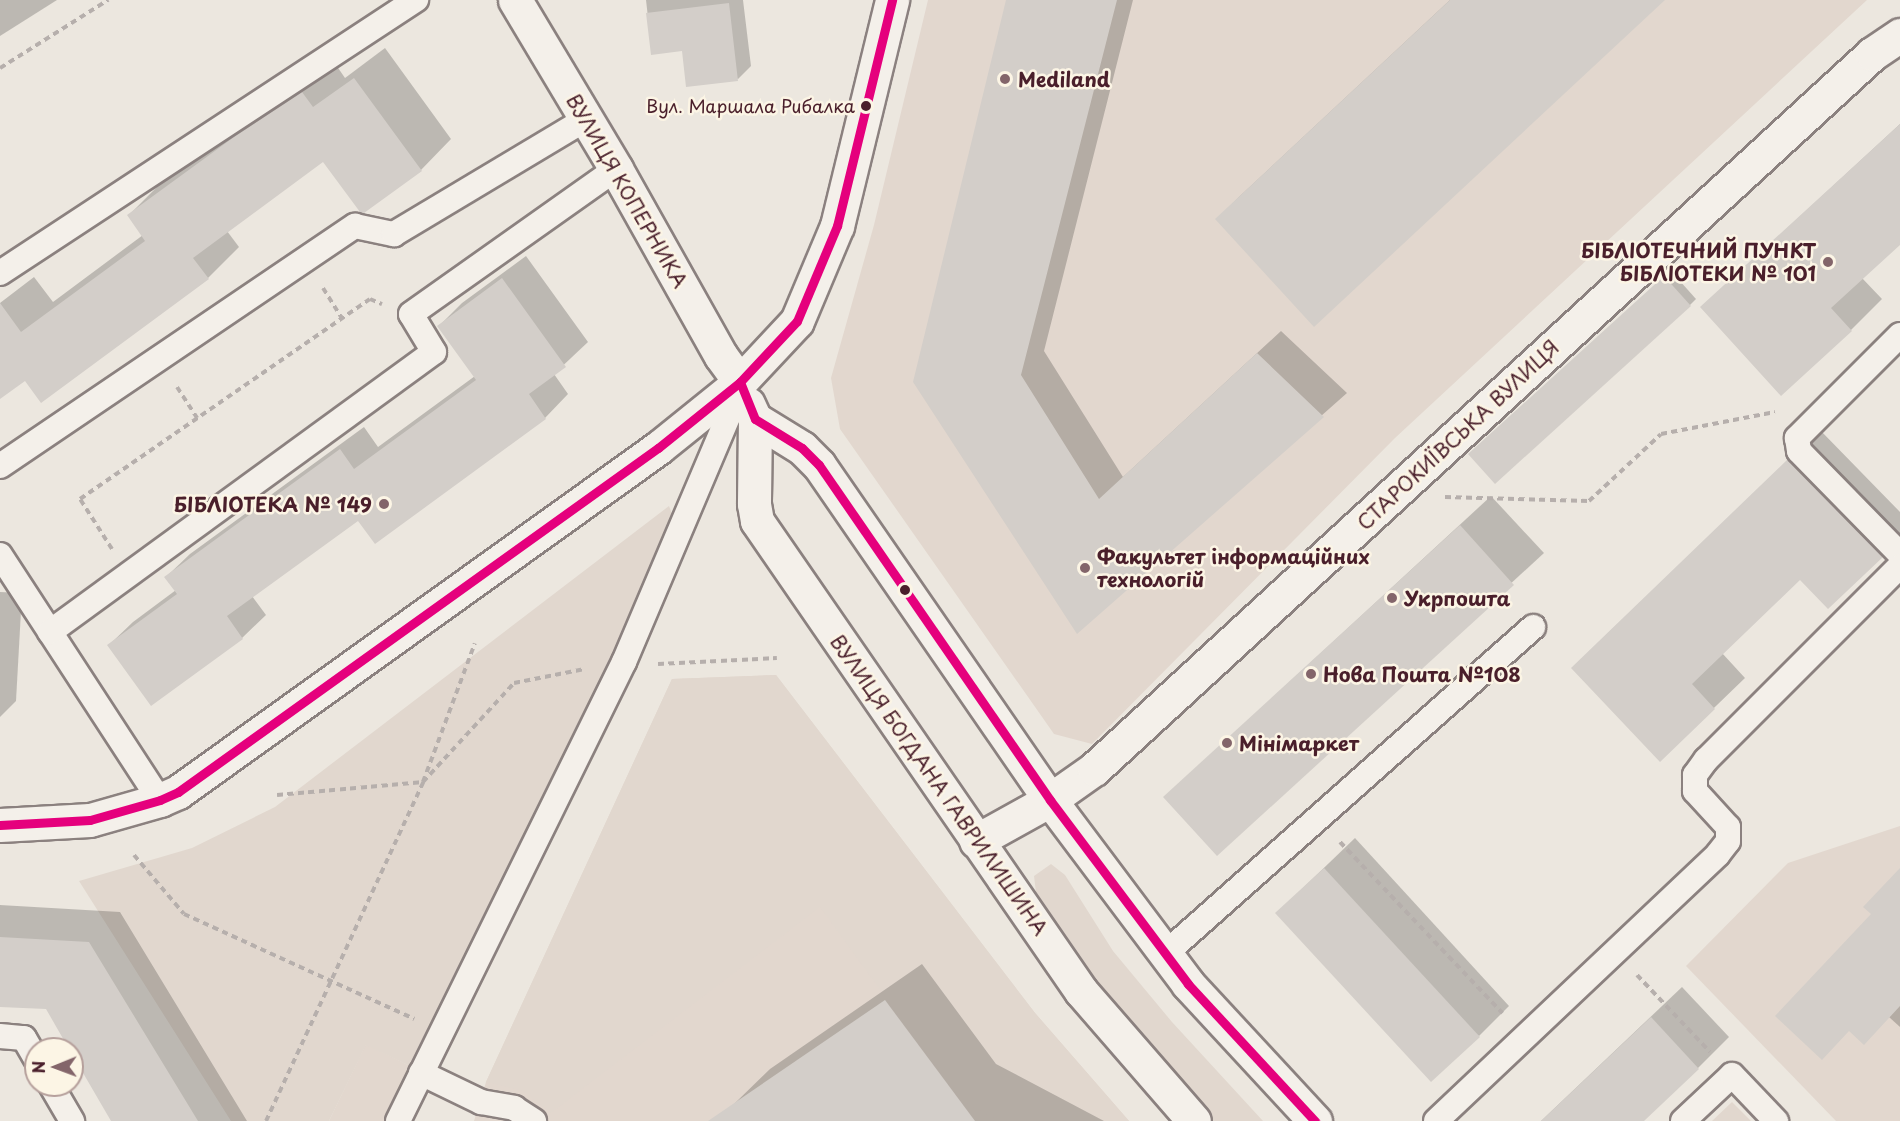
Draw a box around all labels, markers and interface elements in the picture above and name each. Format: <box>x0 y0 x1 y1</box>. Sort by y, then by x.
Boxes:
place label: Mediland <box>1018 67 1110 91</box>
marker: Mediland <box>996 70 1014 88</box>
street label: ВУЛИЦЯ КОПЕРНИКА <box>561 89 693 293</box>
place label: Вул. Маршала Рибалка <box>646 95 855 117</box>
marker: Вул. Маршала Рибалка <box>860 100 872 112</box>
place label: БІБЛІОТЕЧНИЙ ПУНКТ БІБЛІОТЕКИ № 101 <box>1580 238 1816 285</box>
marker: БІБЛІОТЕЧНИЙ ПУНКТ БІБЛІОТЕКИ № 101 <box>1821 255 1835 269</box>
street label: СТАРОКИЇВСЬКА ВУЛИЦЯ <box>1353 335 1563 535</box>
place label: БІБЛІОТЕКА № 149 <box>173 492 372 516</box>
marker: БІБЛІОТЕКА № 149 <box>377 497 391 511</box>
place label: Факультет інформаційних технологій <box>1097 544 1370 591</box>
marker: Факультет інформаційних технологій <box>1078 561 1092 575</box>
unlabelled marker <box>899 584 911 596</box>
place label: Укрпошта <box>1404 586 1510 610</box>
marker: Укрпошта <box>1385 591 1399 605</box>
street label: ВУЛИЦЯ БОГДАНА ГАВРИЛИШИНА <box>825 630 1053 940</box>
place label: Нова Пошта №108 <box>1323 662 1522 686</box>
marker: Нова Пошта №108 <box>1304 667 1318 681</box>
place label: Мінімаркет <box>1239 731 1359 755</box>
marker: Мінімаркет <box>1220 736 1234 750</box>
north arrow <box>24 1037 84 1097</box>
text: N <box>26 1061 50 1074</box>

